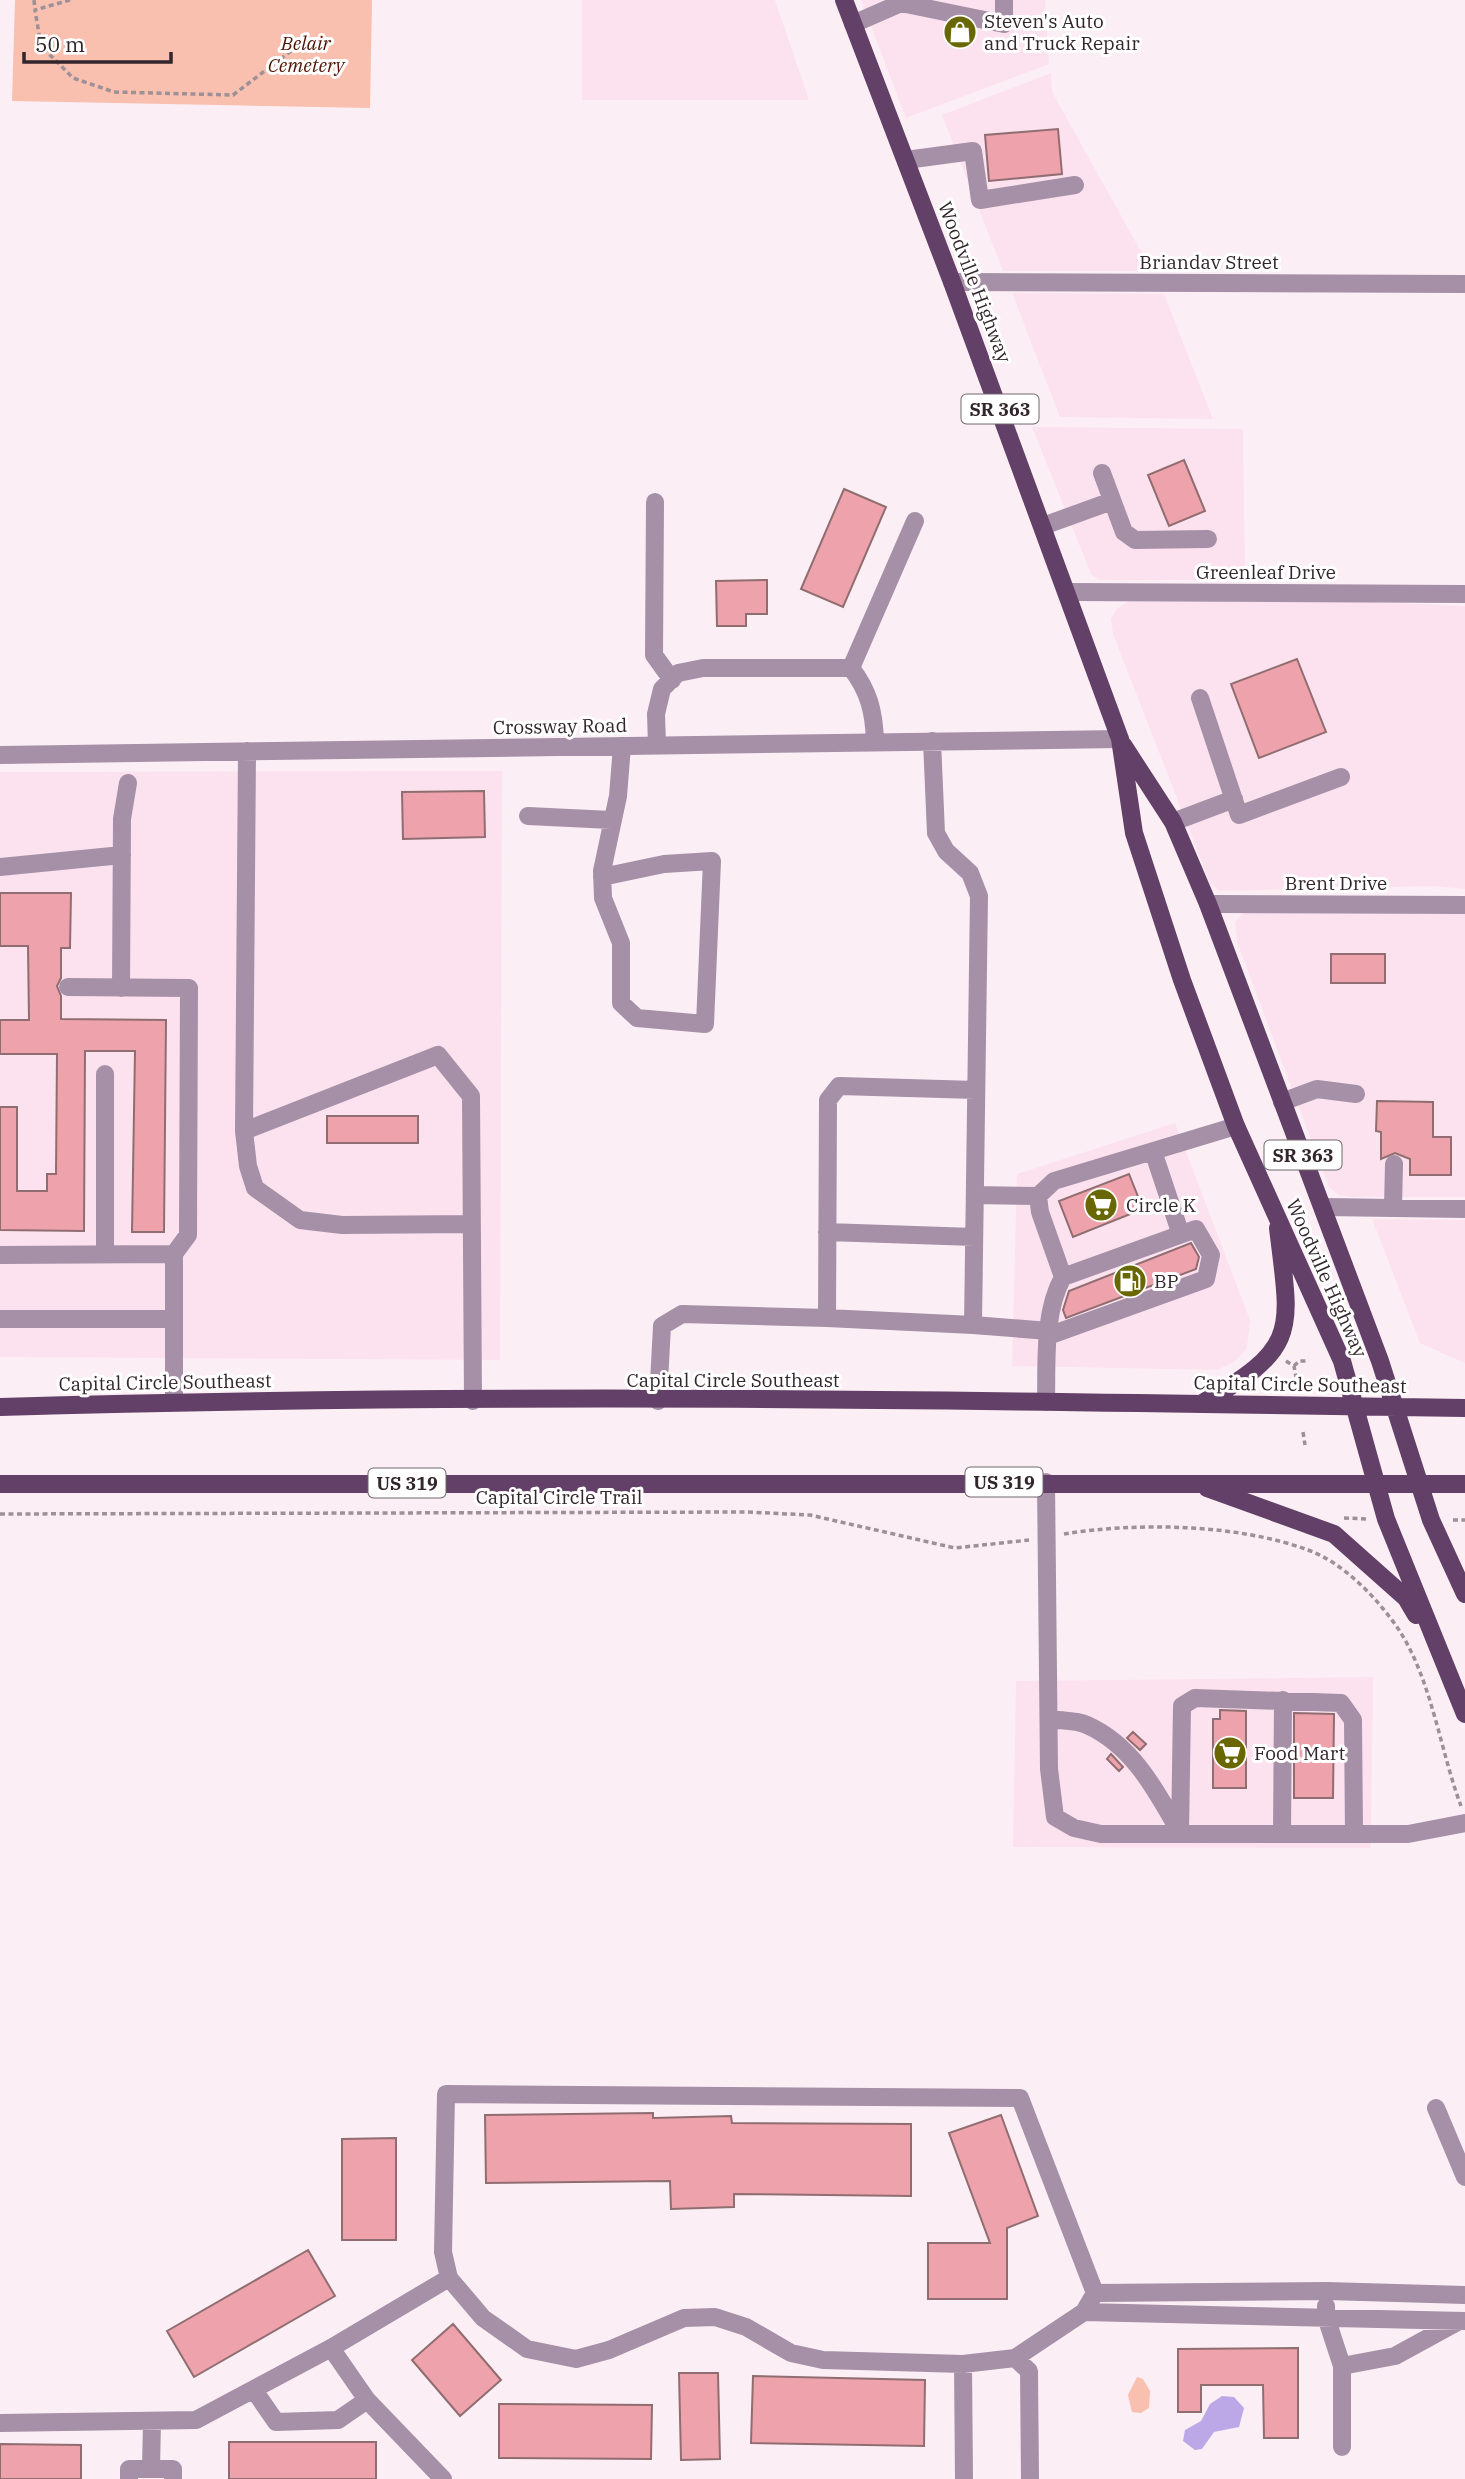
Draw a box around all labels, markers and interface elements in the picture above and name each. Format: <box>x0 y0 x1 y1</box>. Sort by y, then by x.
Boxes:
place label: Steven's Auto and Truck Repair <box>984 9 1140 55</box>
shop icon: Steven's Auto and Truck Repair <box>941 13 979 51</box>
scale bar <box>24 21 172 65</box>
text: 50 m <box>35 30 85 58</box>
park label: Belair Cemetery <box>268 31 346 77</box>
street label: Woodville Highway <box>933 198 1017 367</box>
street label: Briandav Street <box>1139 250 1279 274</box>
road number: SR 363 <box>962 394 1038 424</box>
street label: Greenleaf Drive <box>1196 560 1336 584</box>
street label: Crossway Road <box>493 713 627 739</box>
street label: Brent Drive <box>1285 871 1387 895</box>
road number: SR 363 <box>1264 1140 1342 1170</box>
supermarket icon: Circle K <box>1082 1186 1120 1224</box>
place label: Circle K <box>1126 1193 1197 1217</box>
street label: Woodville Highway <box>1281 1195 1373 1362</box>
fuel station icon: BP <box>1111 1262 1149 1300</box>
place label: BP <box>1154 1269 1179 1293</box>
street label: Capital Circle Southeast <box>58 1368 272 1396</box>
street label: Capital Circle Southeast <box>627 1368 840 1392</box>
street label: Capital Circle Southeast <box>1193 1370 1407 1398</box>
road number: US 319 <box>368 1468 446 1498</box>
road number: US 319 <box>965 1468 1042 1497</box>
street label: Capital Circle Trail <box>476 1485 643 1509</box>
supermarket icon: Food Mart <box>1211 1734 1249 1772</box>
place label: Food Mart <box>1254 1741 1345 1765</box>

